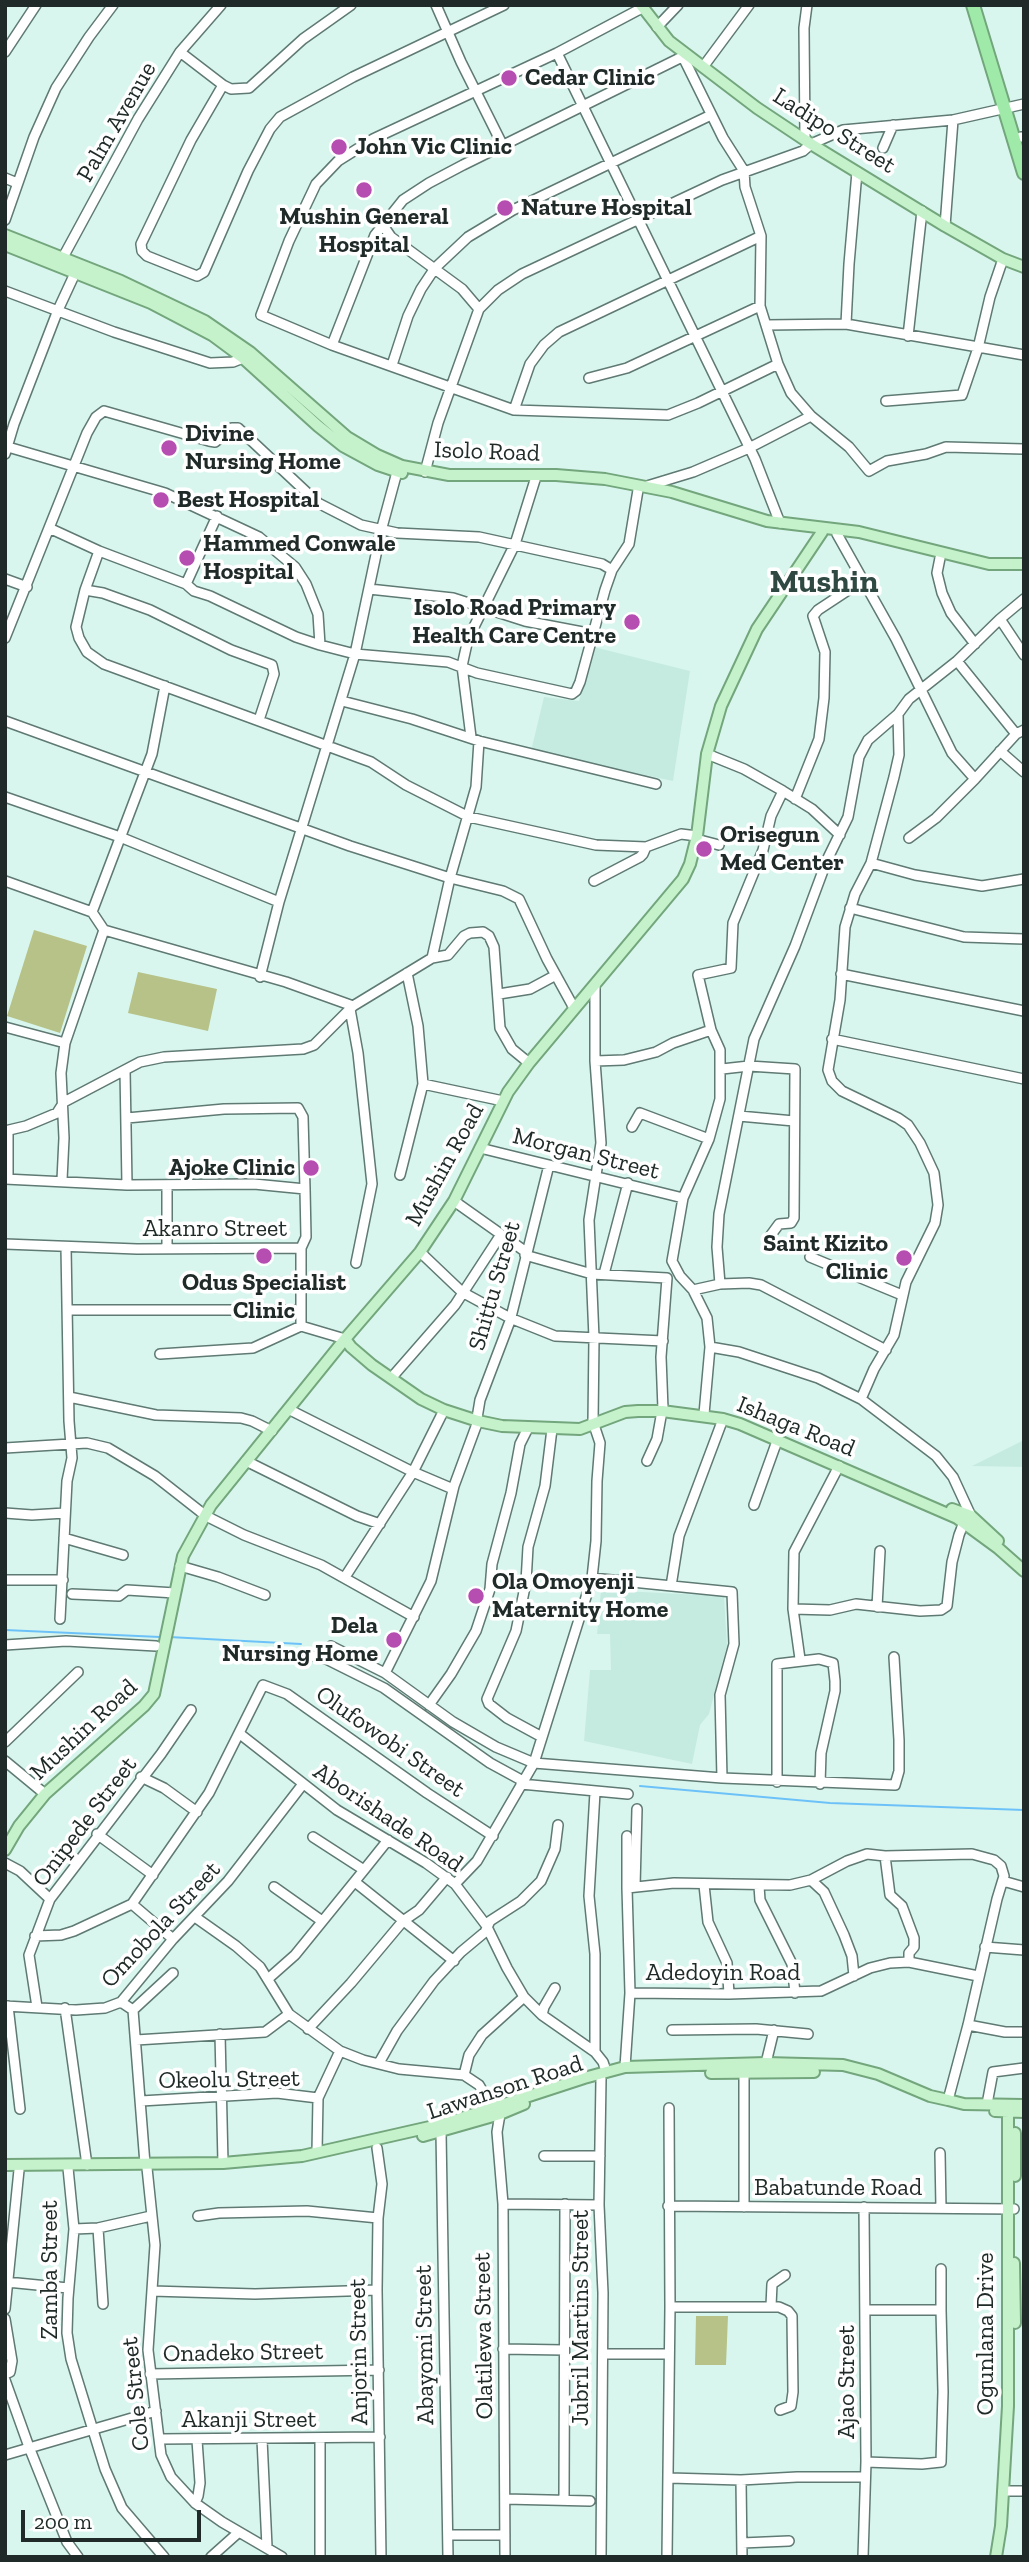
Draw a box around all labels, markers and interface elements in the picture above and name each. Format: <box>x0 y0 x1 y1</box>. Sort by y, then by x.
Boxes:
street label: Palm Avenue <box>71 57 163 187</box>
place label: Cedar Clinic <box>525 64 655 92</box>
marker: Cedar Clinic <box>499 68 519 88</box>
street label: Ladipo Street <box>768 82 900 180</box>
place label: John Vic Clinic <box>355 133 512 161</box>
marker: John Vic Clinic <box>329 137 349 157</box>
marker: Mushin General Hospital <box>354 180 374 200</box>
place label: Nature Hospital <box>521 194 692 222</box>
marker: Nature Hospital <box>495 198 515 218</box>
place label: Mushin General Hospital <box>279 203 449 259</box>
place label: Divine Nursing Home <box>185 420 341 476</box>
street label: Isolo Road <box>433 436 541 468</box>
marker: Divine Nursing Home <box>159 438 179 458</box>
place label: Best Hospital <box>177 486 319 514</box>
marker: Best Hospital <box>151 490 171 510</box>
place label: Hammed Conwale Hospital <box>203 530 396 586</box>
marker: Hammed Conwale Hospital <box>177 548 197 568</box>
district label: Mushin <box>770 564 878 602</box>
place label: Isolo Road Primary Health Care Centre <box>412 594 616 650</box>
marker: Isolo Road Primary Health Care Centre <box>622 612 642 632</box>
place label: Orisegun Med Center <box>720 821 844 877</box>
marker: Orisegun Med Center <box>694 839 714 859</box>
street label: Mushin Road <box>400 1099 490 1231</box>
street label: Morgan Street <box>510 1122 662 1186</box>
place label: Ajoke Clinic <box>168 1154 295 1182</box>
marker: Ajoke Clinic <box>301 1158 321 1178</box>
street label: Akanro Street <box>143 1215 287 1243</box>
street label: Shittu Street <box>463 1218 527 1354</box>
place label: Saint Kizito Clinic <box>763 1230 888 1286</box>
marker: Odus Specialist Clinic <box>254 1246 274 1266</box>
marker: Saint Kizito Clinic <box>894 1248 914 1268</box>
place label: Odus Specialist Clinic <box>182 1269 346 1325</box>
street label: Ishaga Road <box>733 1390 859 1464</box>
place label: Ola Omoyenji Maternity Home <box>492 1568 668 1624</box>
marker: Ola Omoyenji Maternity Home <box>466 1586 486 1606</box>
place label: Dela Nursing Home <box>222 1612 378 1668</box>
marker: Dela Nursing Home <box>384 1630 404 1650</box>
street label: Mushin Road <box>25 1673 143 1787</box>
street label: Olufowobi Street <box>310 1680 470 1804</box>
street label: Onipede Street <box>27 1751 143 1893</box>
street label: Aborishade Road <box>308 1757 468 1879</box>
street label: Omobola Street <box>95 1856 227 1994</box>
street label: Adedoyin Road <box>646 1959 800 1987</box>
street label: Lawanson Road <box>424 2049 586 2127</box>
street label: Okeolu Street <box>158 2064 300 2096</box>
street label: Babatunde Road <box>754 2174 922 2202</box>
street label: Zamba Street <box>36 2200 64 2340</box>
street label: Jubril Martins Street <box>567 2210 595 2426</box>
street label: Olatilewa Street <box>468 2252 500 2420</box>
street label: Ogunlana Drive <box>972 2252 1000 2416</box>
street label: Abayomi Street <box>409 2265 441 2425</box>
street label: Anjorin Street <box>343 2278 375 2426</box>
street label: Ajao Street <box>833 2325 861 2439</box>
street label: Cole Street <box>116 2336 156 2452</box>
street label: Onadeko Street <box>163 2337 323 2369</box>
street label: Akanji Street <box>182 2406 316 2434</box>
scale bar <box>24 2496 205 2540</box>
text: 200 m <box>34 2509 92 2534</box>

